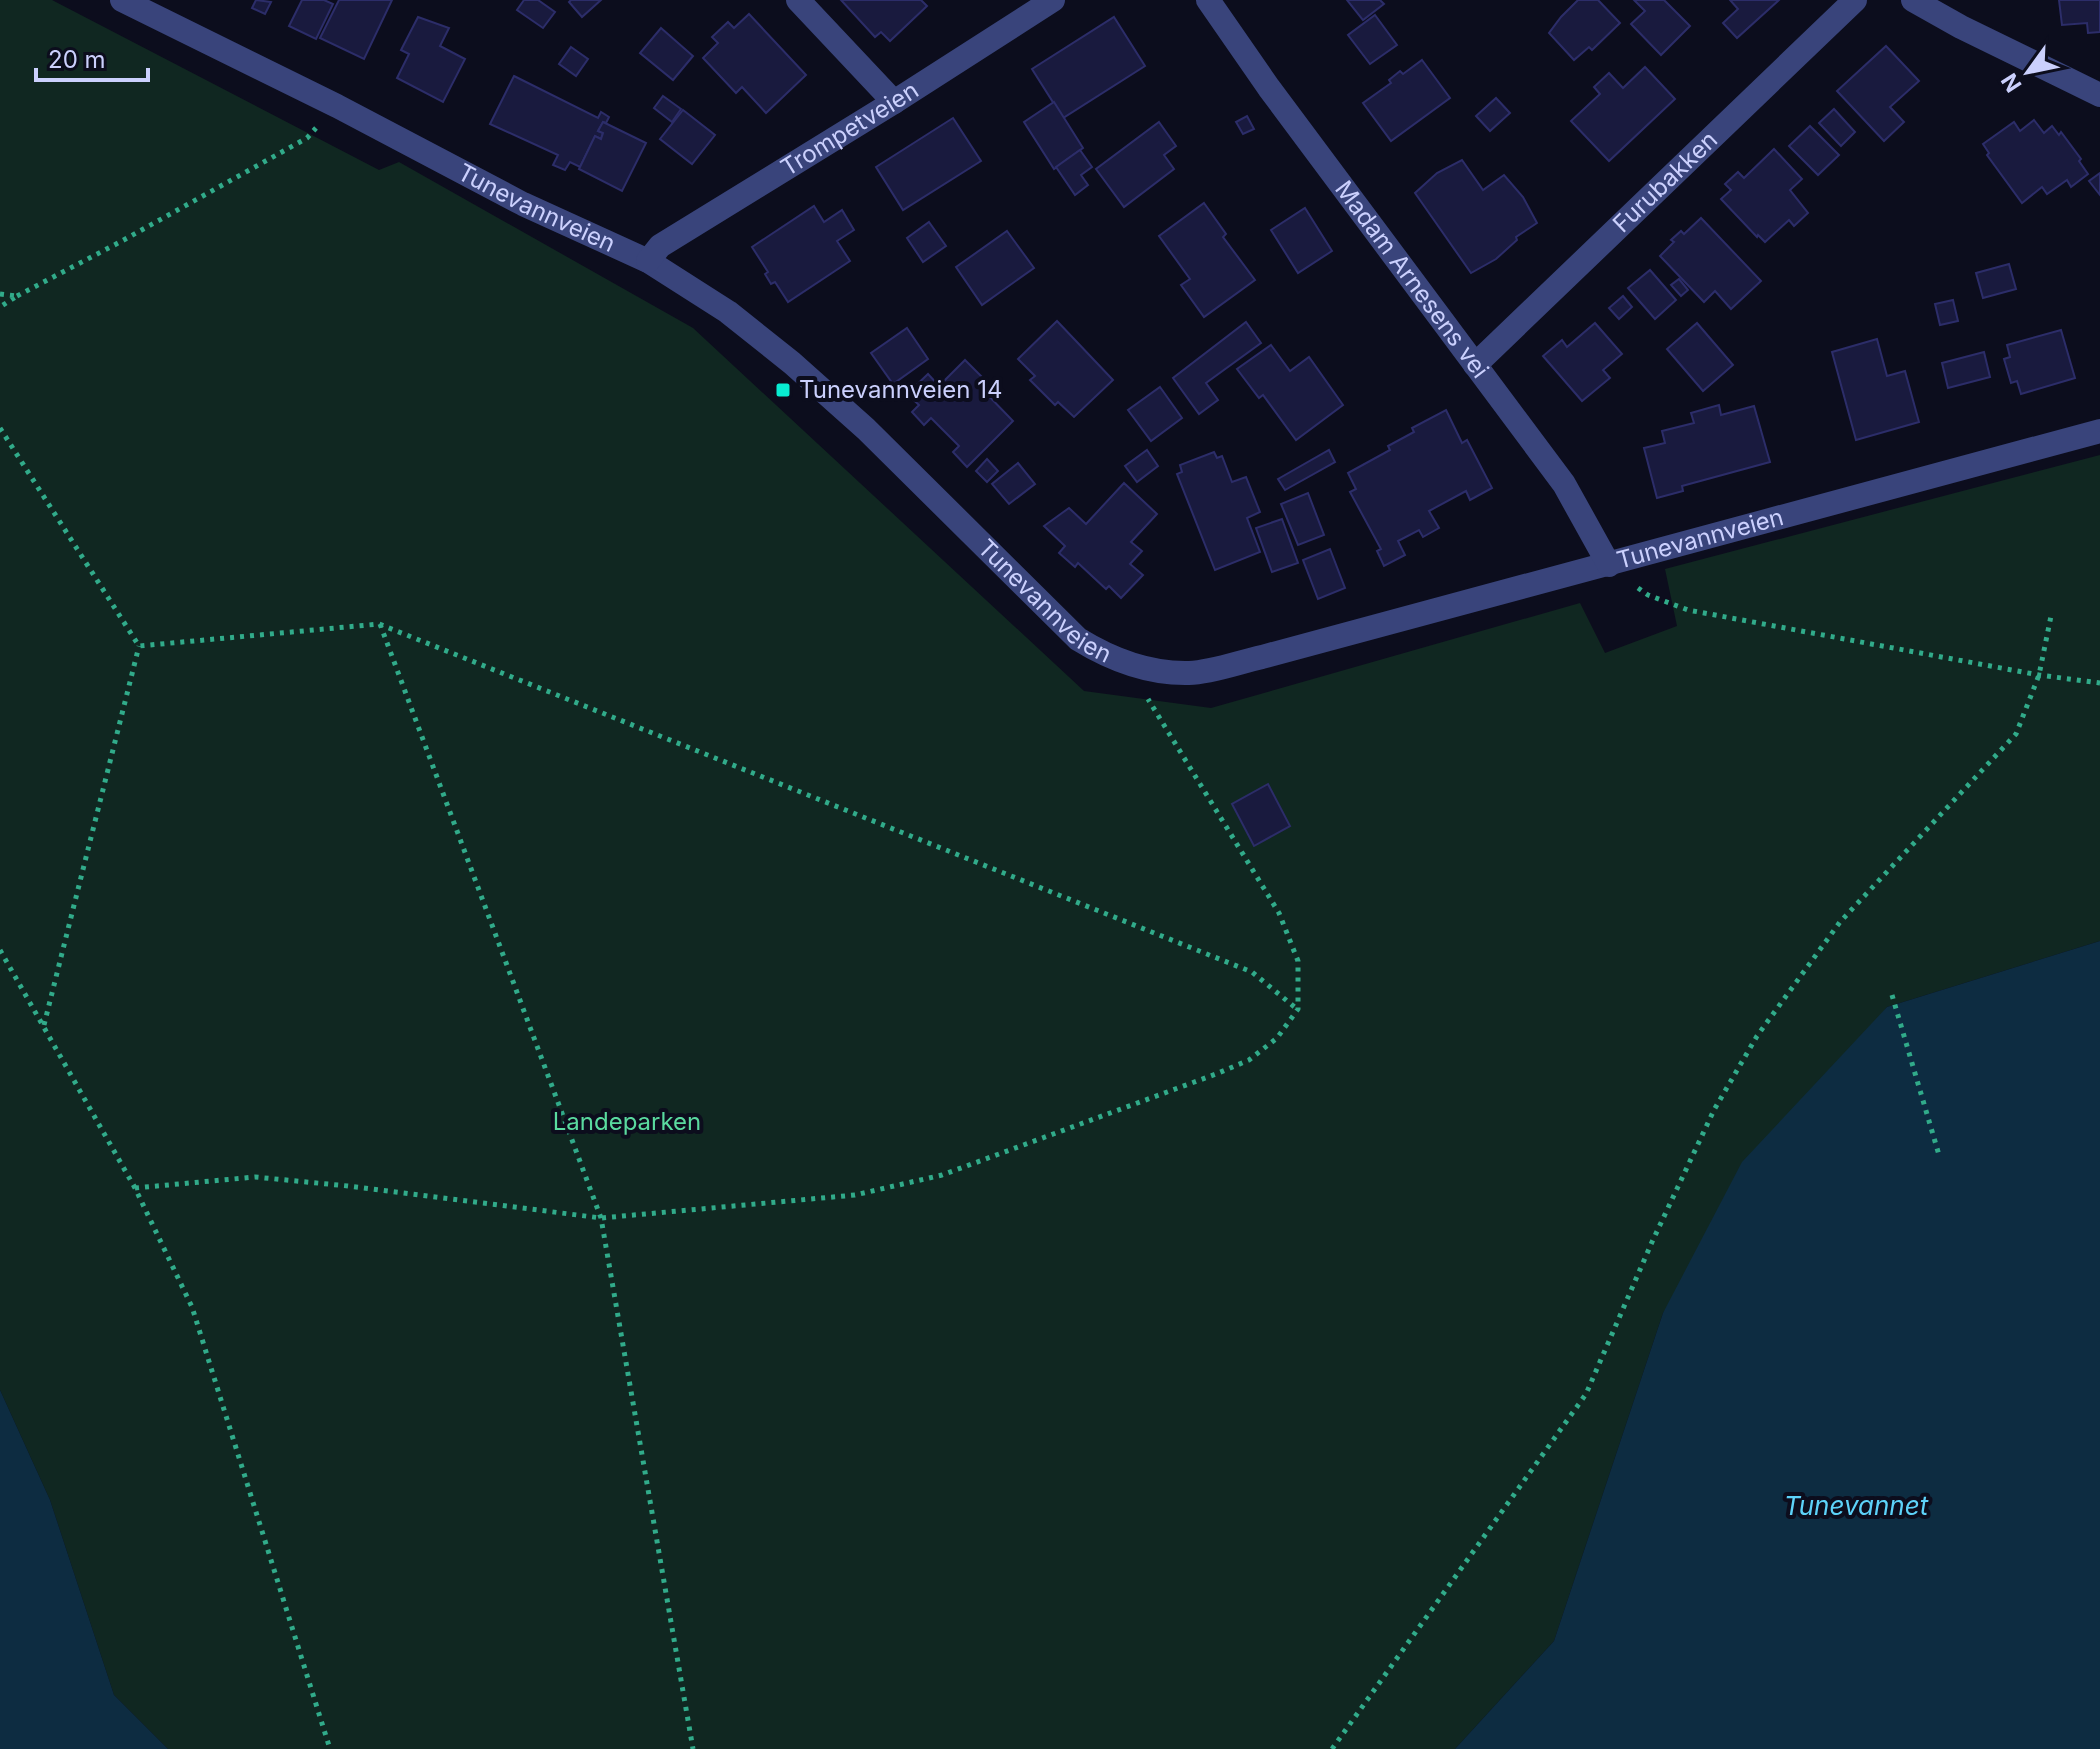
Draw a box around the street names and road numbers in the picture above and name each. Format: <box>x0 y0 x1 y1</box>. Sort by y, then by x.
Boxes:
street label: Trompetveien <box>775 75 924 182</box>
street label: Furubakken <box>1607 125 1723 238</box>
street label: Tunevannveien <box>453 157 620 258</box>
street label: Madam Arnesens vei <box>1329 175 1495 384</box>
street label: Tunevannveien <box>1613 502 1787 575</box>
street label: Tunevannveien <box>972 533 1116 669</box>

